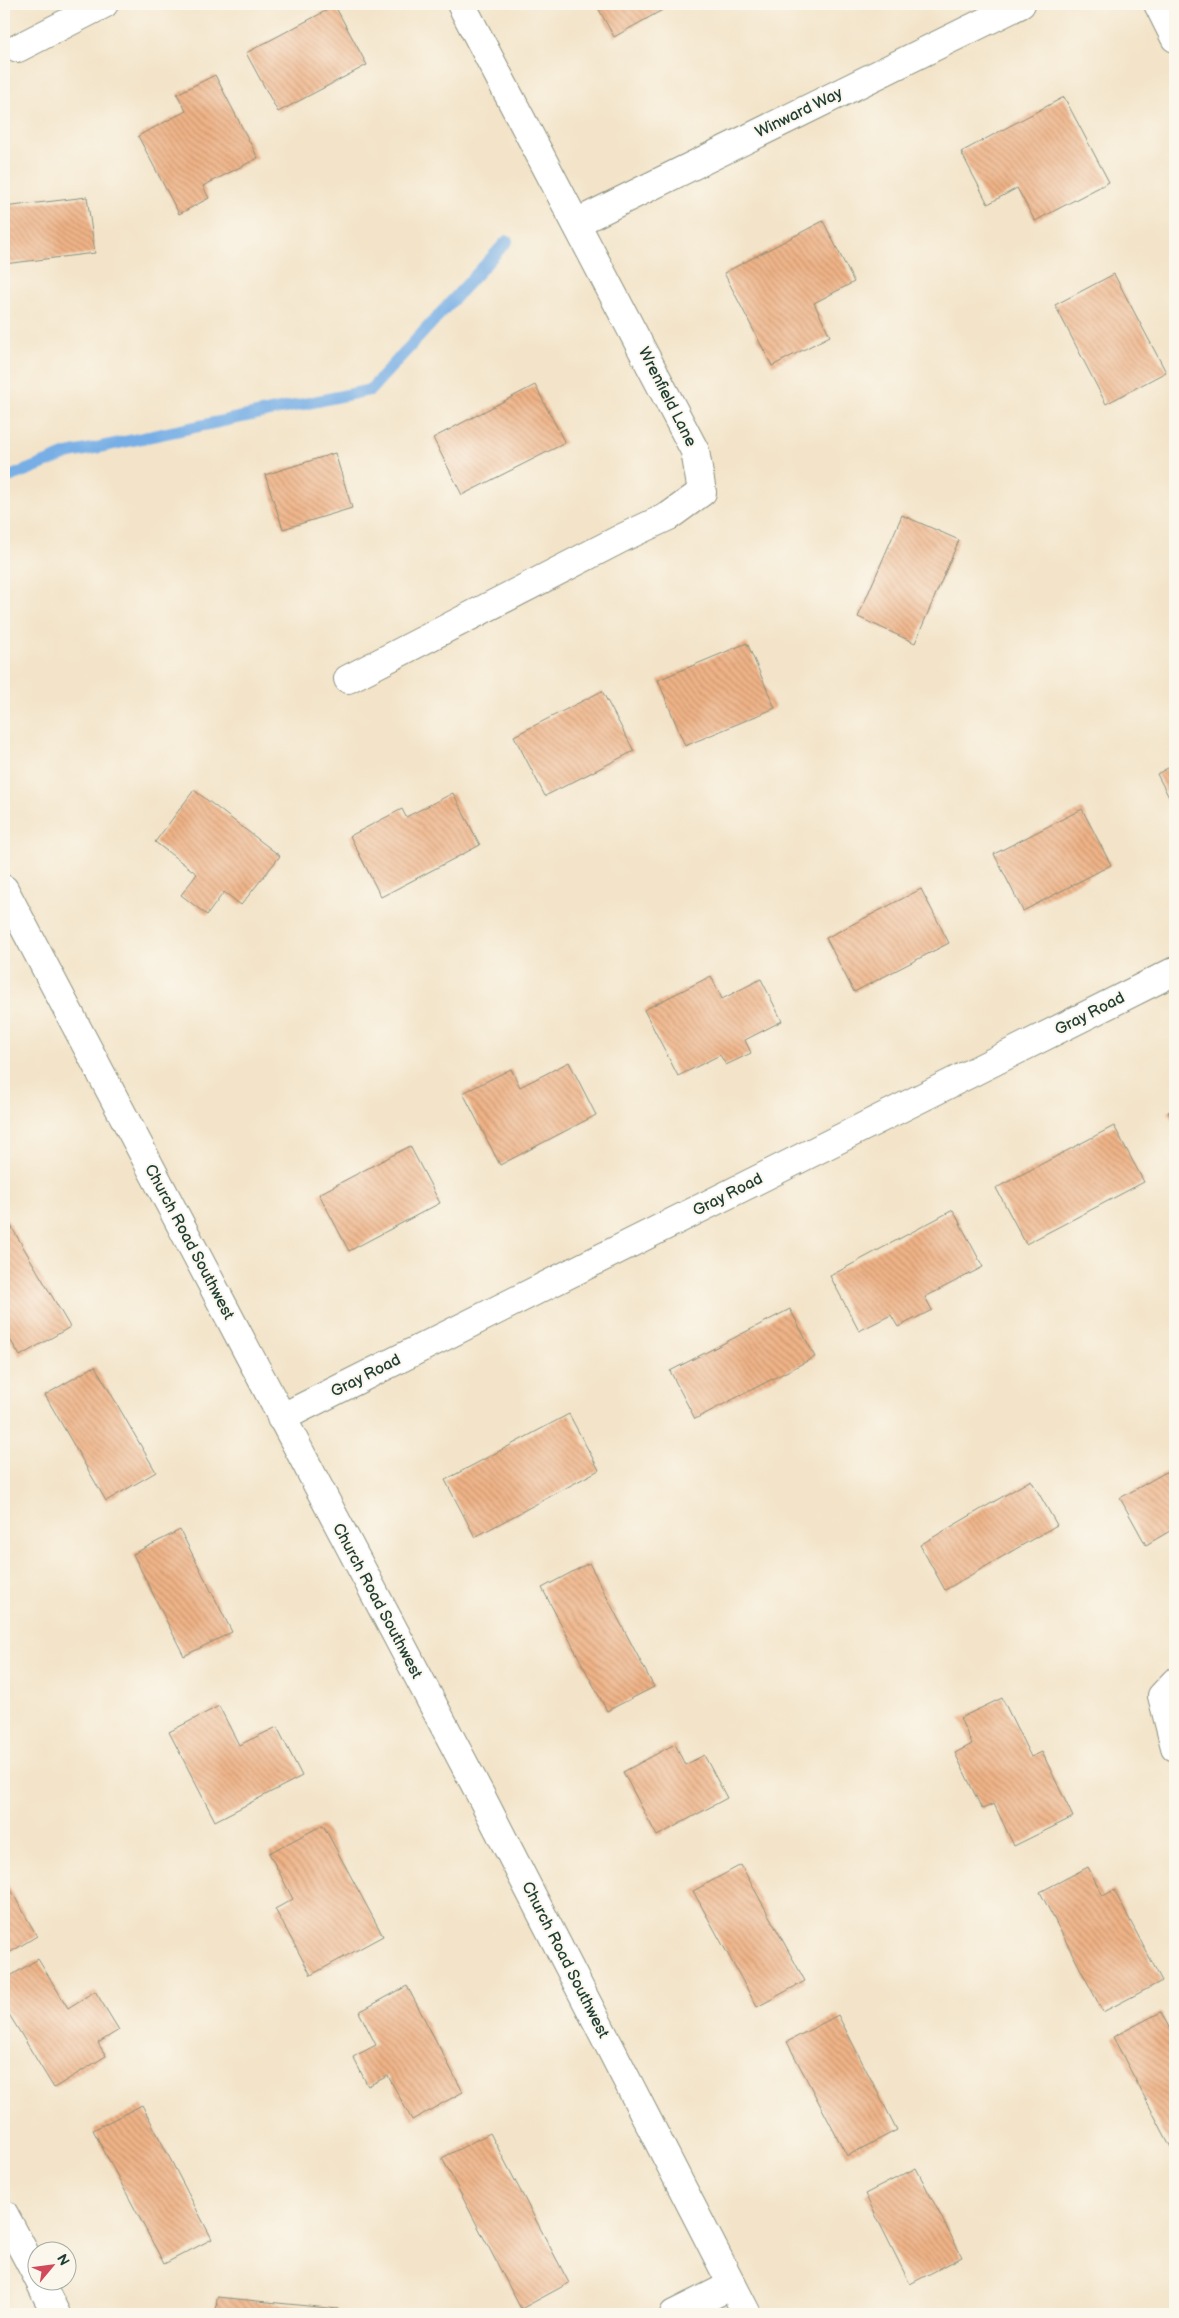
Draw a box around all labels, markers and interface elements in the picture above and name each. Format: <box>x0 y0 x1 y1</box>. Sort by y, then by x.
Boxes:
street label: Winward Way <box>752 83 846 142</box>
street label: Wrenfield Lane <box>634 344 700 450</box>
street label: Gray Road <box>1052 988 1128 1040</box>
street label: Church Road Southwest <box>140 1161 238 1323</box>
street label: Gray Road <box>690 1169 766 1221</box>
street label: Gray Road <box>328 1350 404 1402</box>
street label: Church Road Southwest <box>328 1520 426 1682</box>
street label: Church Road Southwest <box>517 1879 613 2041</box>
north arrow <box>28 2240 78 2290</box>
text: N <box>53 2251 73 2269</box>

